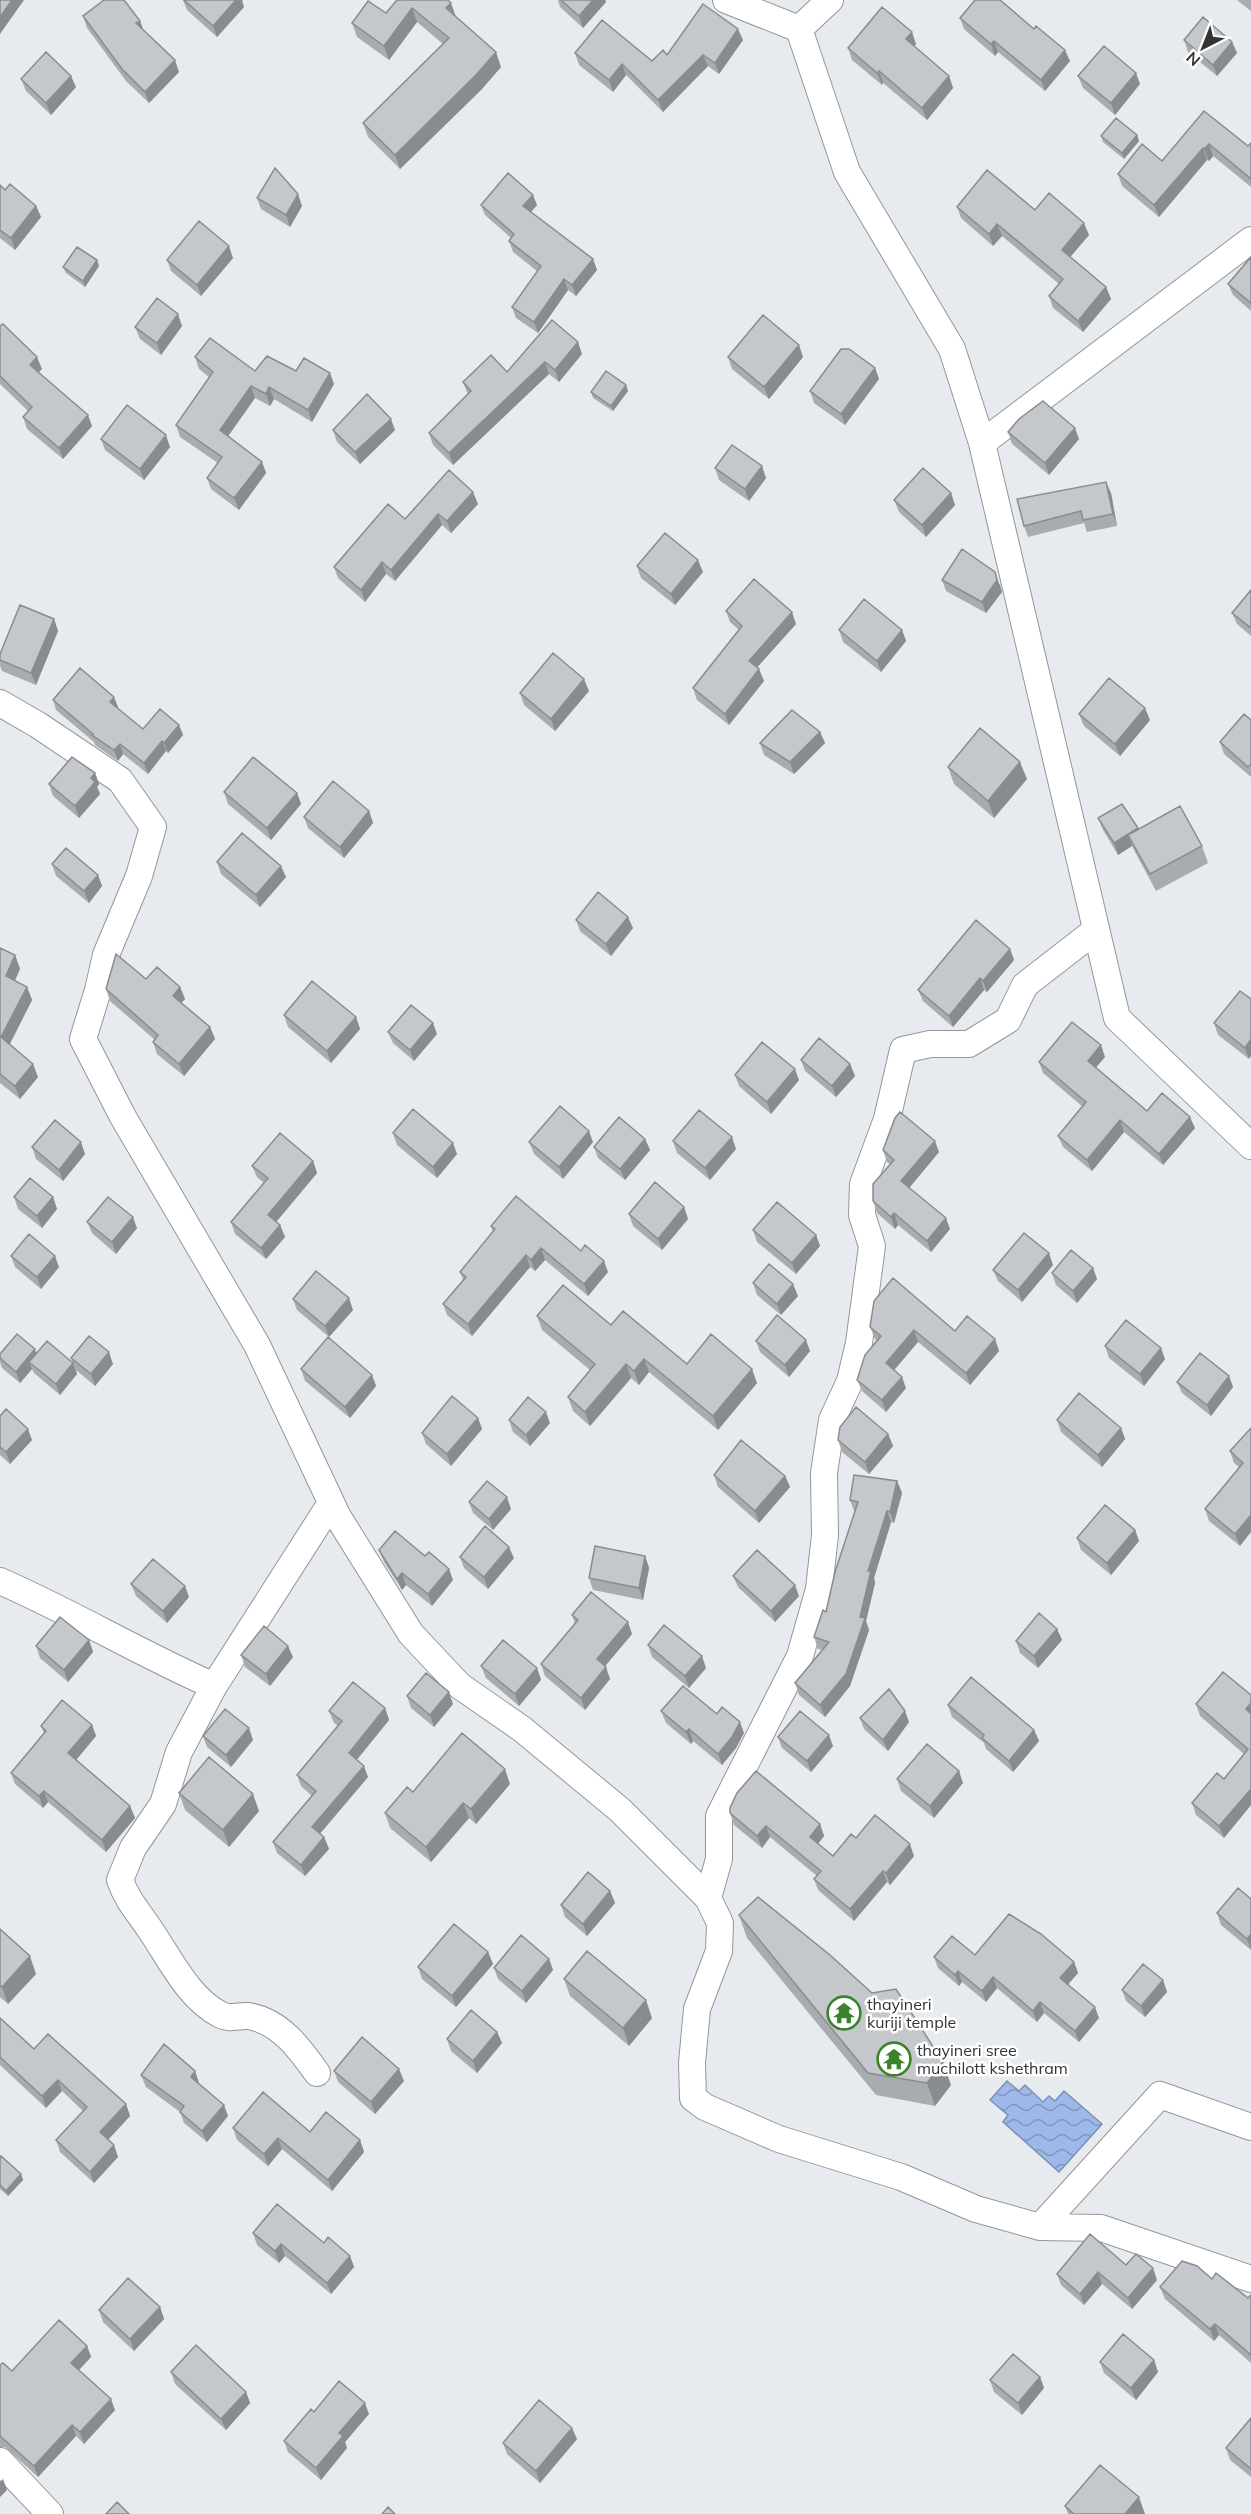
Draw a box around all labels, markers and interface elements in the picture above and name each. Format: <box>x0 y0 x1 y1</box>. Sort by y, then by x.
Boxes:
north arrow <box>1173 18 1233 78</box>
text: N <box>1182 48 1204 71</box>
place label: thayineri kuriji temple <box>867 1994 956 2032</box>
temple icon: thayineri kuriji temple <box>826 1995 862 2031</box>
place label: thayineri sree muchilott kshethram <box>917 2040 1068 2078</box>
temple icon: thayineri sree muchilott kshethram <box>876 2041 912 2077</box>

